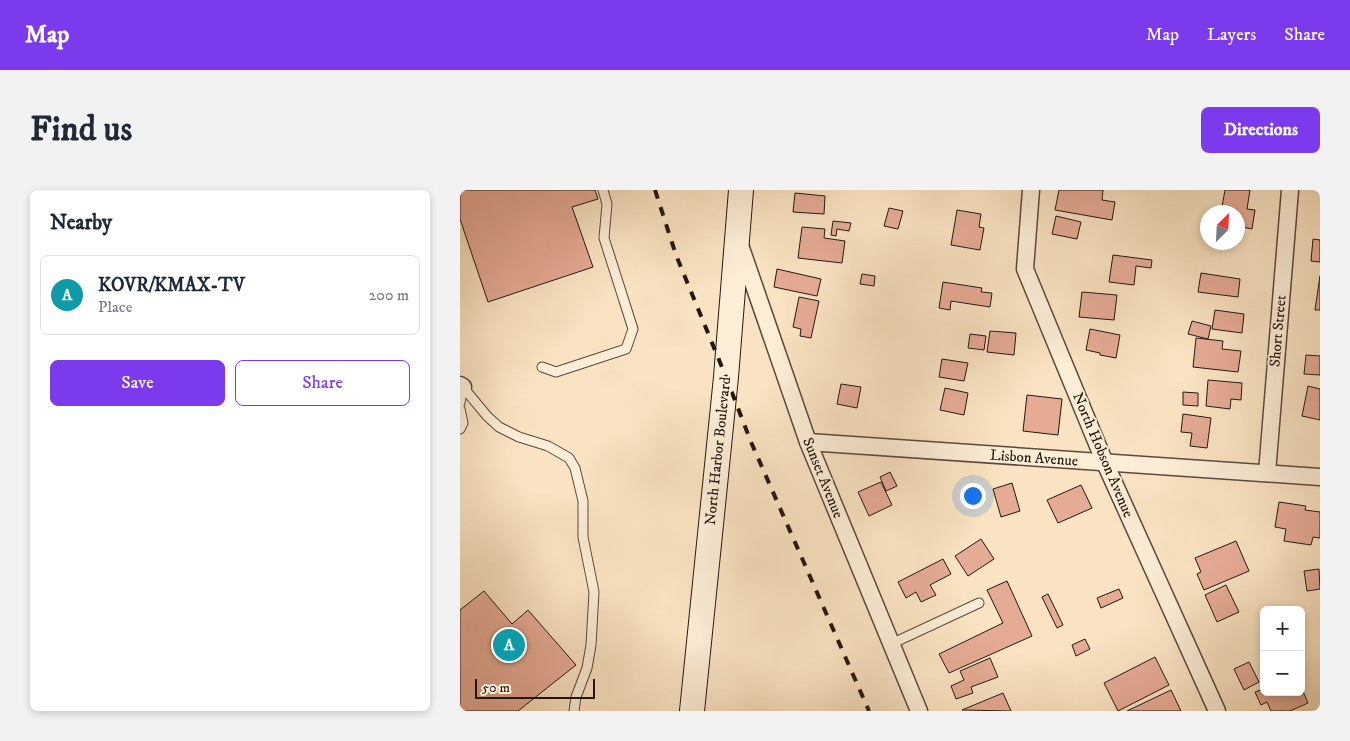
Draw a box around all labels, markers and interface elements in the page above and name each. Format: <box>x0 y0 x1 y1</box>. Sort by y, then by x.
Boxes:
text: Map <box>25 20 69 50</box>
text: Map <box>1146 24 1179 46</box>
text: Layers <box>1207 24 1256 46</box>
text: Share <box>1284 24 1325 46</box>
button: Directions <box>1201 107 1320 153</box>
text: Find us <box>30 108 132 152</box>
north arrow <box>1200 205 1245 250</box>
text: Nearby <box>50 210 112 236</box>
text: KOVR/KMAX-TV <box>98 274 245 297</box>
text: A <box>62 285 72 305</box>
text: 200 m <box>368 285 409 305</box>
street label: Short Street <box>1265 294 1291 368</box>
text: Place <box>98 297 132 317</box>
button: Save <box>50 360 225 406</box>
button: Share <box>235 360 410 406</box>
street label: North Harbor Boulevard <box>701 375 735 526</box>
street label: North Hobson Avenue <box>1068 390 1138 520</box>
street label: Sunset Avenue <box>798 435 848 521</box>
street label: Lisbon Avenue <box>989 445 1079 471</box>
your location <box>960 483 986 509</box>
map controls <box>1260 606 1305 696</box>
button: + <box>1260 606 1305 651</box>
pin: A <box>493 626 525 664</box>
button: − <box>1260 651 1305 696</box>
scale bar <box>475 676 595 699</box>
text: 50 m <box>482 679 510 697</box>

